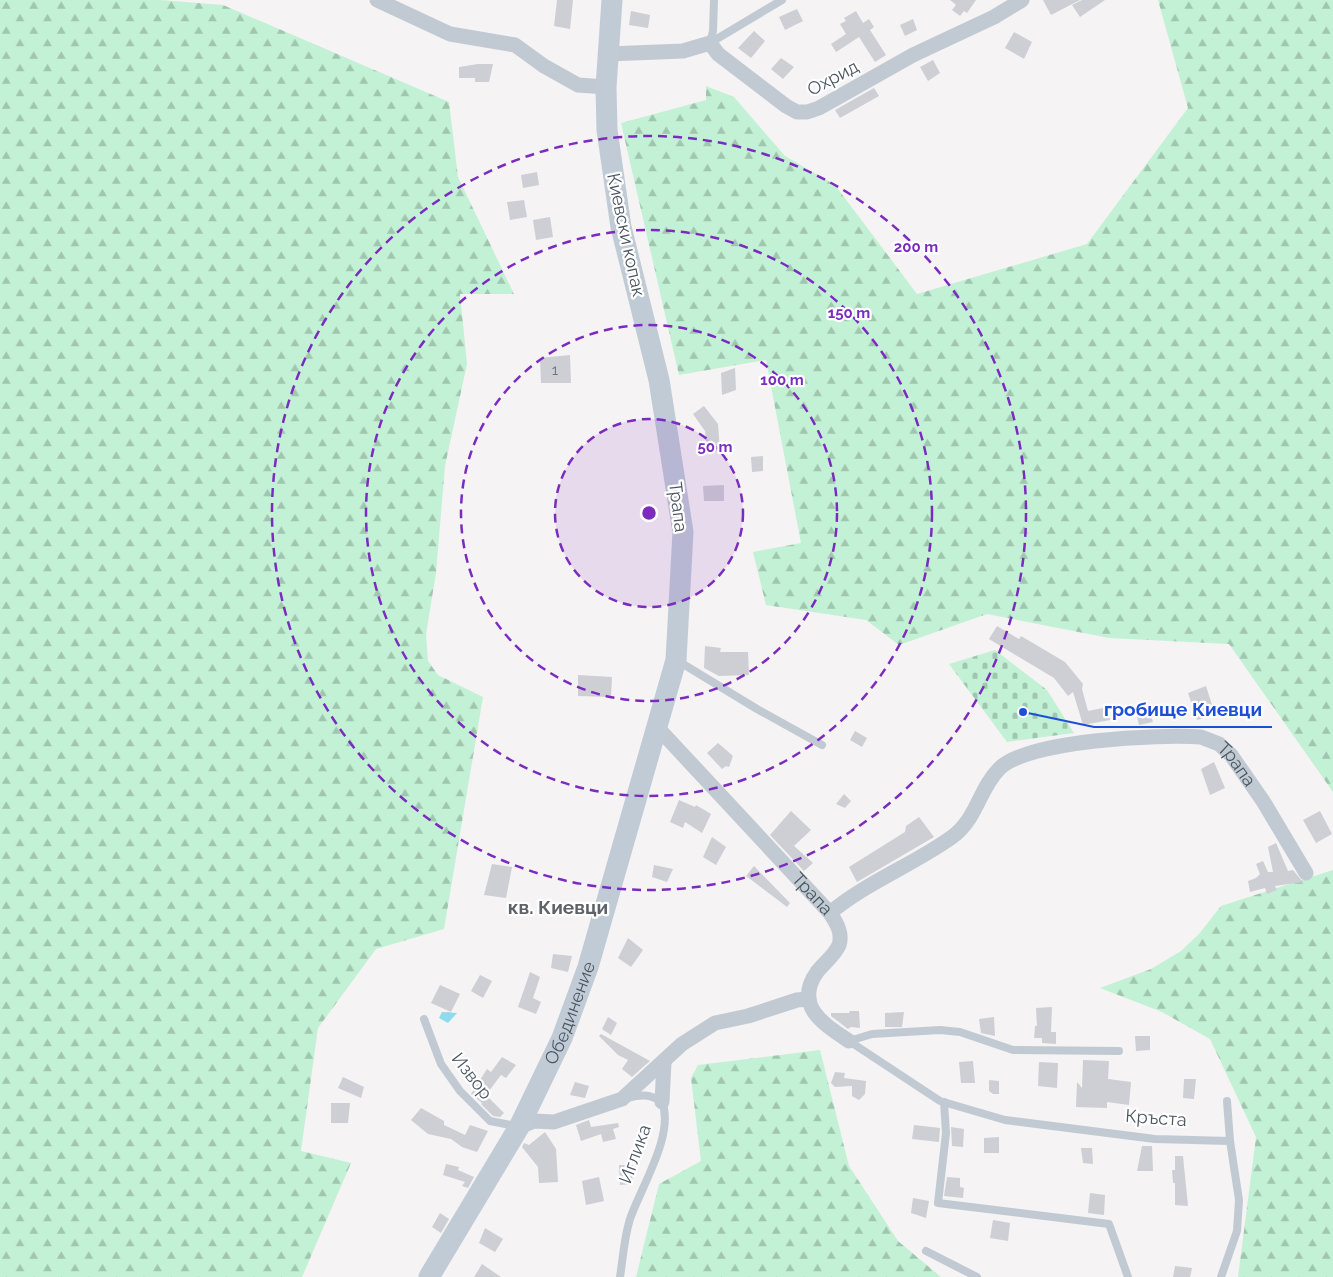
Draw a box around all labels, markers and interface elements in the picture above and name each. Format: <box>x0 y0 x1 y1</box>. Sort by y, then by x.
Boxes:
street label: Охрид <box>804 55 862 100</box>
street label: Киевски копак <box>603 171 650 299</box>
text: 200 m <box>894 238 938 256</box>
text: 150 m <box>828 304 870 322</box>
house number: 1 <box>552 361 559 379</box>
text: 100 m <box>760 371 804 389</box>
text: 50 m <box>697 438 733 456</box>
street label: Трапа <box>665 481 692 533</box>
centre of rings <box>640 504 658 522</box>
callout: гробище Киевци <box>1094 693 1272 727</box>
text: гробище Киевци <box>1104 698 1262 720</box>
street label: Трапа <box>1214 737 1260 790</box>
street label: Трапа <box>788 868 837 919</box>
district label: кв. Киевци <box>508 896 608 918</box>
street label: Обединение <box>540 958 599 1068</box>
street label: Извор <box>448 1048 497 1103</box>
street label: Кръста <box>1125 1105 1187 1130</box>
street label: Иглика <box>614 1122 655 1186</box>

